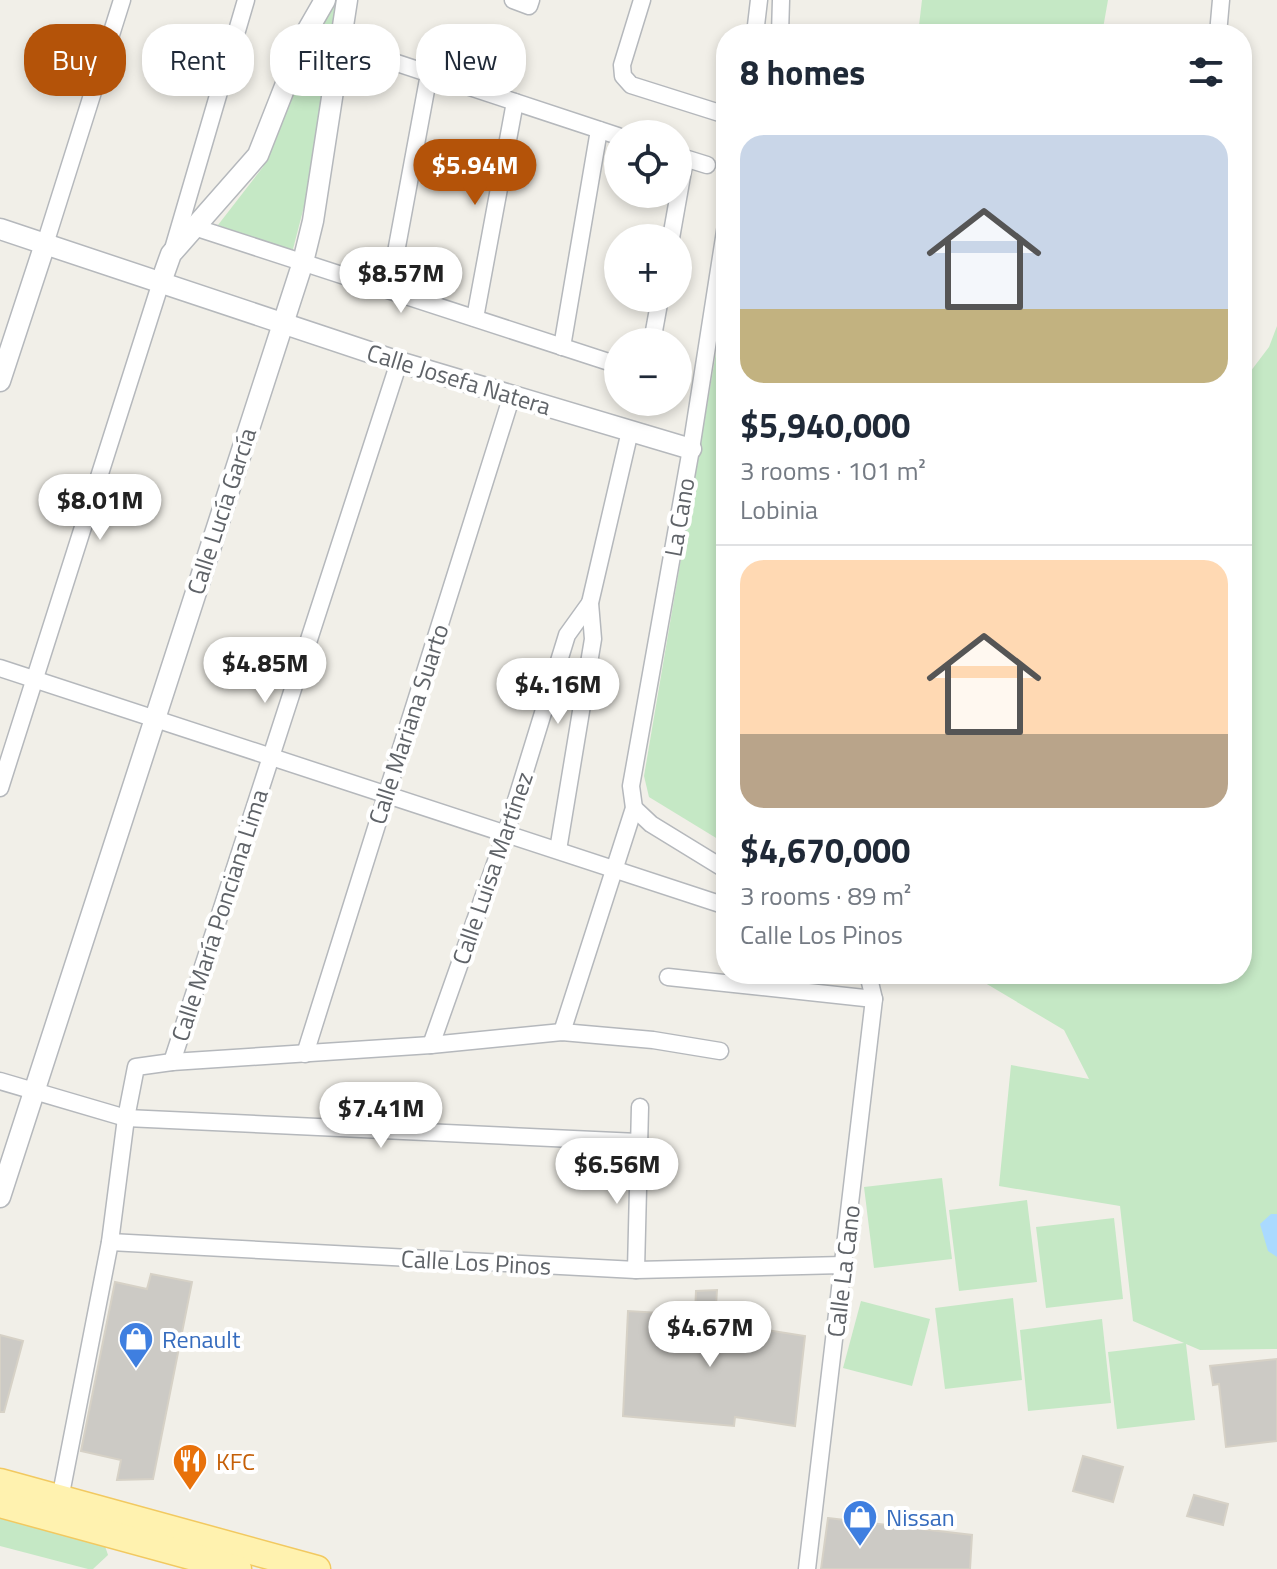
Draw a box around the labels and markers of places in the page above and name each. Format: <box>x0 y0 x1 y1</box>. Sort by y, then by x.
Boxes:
pin: $5.94M <box>410 139 540 207</box>
pin: $8.57M <box>336 247 466 315</box>
pin: $8.01M <box>35 474 165 542</box>
pin: $4.85M <box>200 637 330 705</box>
pin: $4.16M <box>493 658 623 726</box>
pin: $7.41M <box>316 1082 446 1150</box>
pin: $6.56M <box>552 1138 682 1206</box>
pin: $4.67M <box>645 1301 775 1369</box>
shop icon: Renault <box>117 1320 155 1370</box>
place label: Renault <box>162 1321 241 1357</box>
restaurant icon: KFC <box>171 1442 209 1492</box>
place label: KFC <box>216 1443 255 1479</box>
shop icon: Nissan <box>841 1498 879 1548</box>
place label: Nissan <box>886 1499 955 1535</box>

